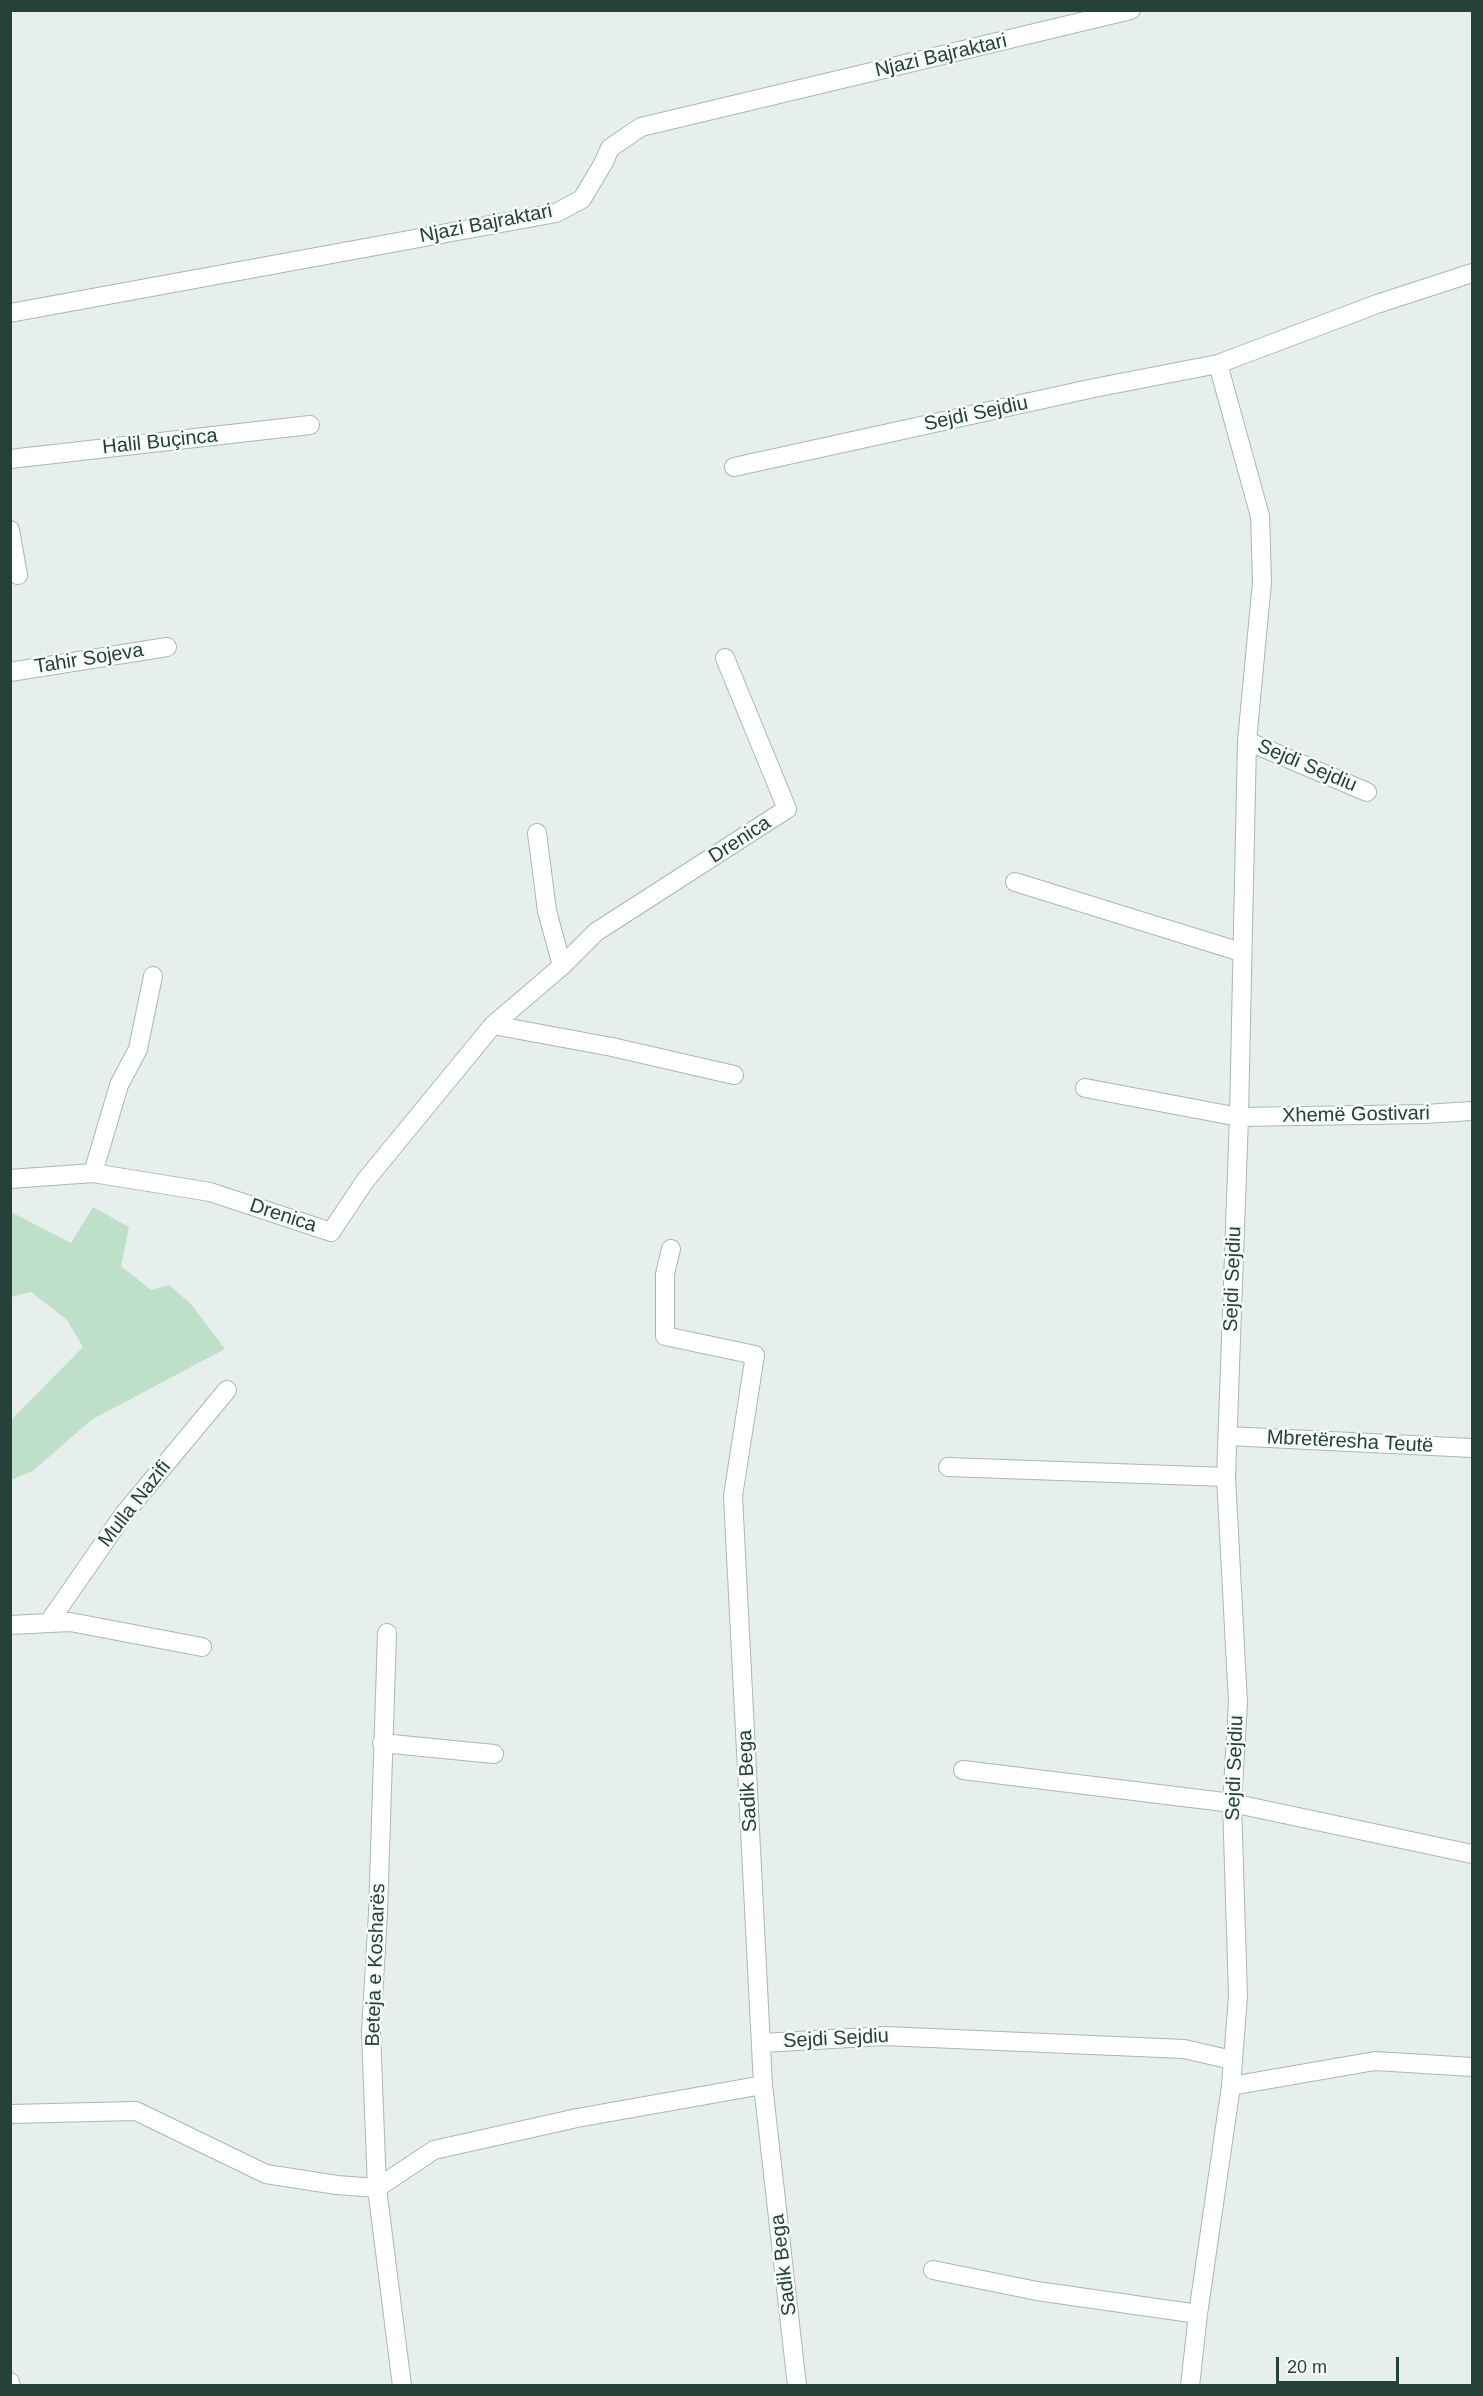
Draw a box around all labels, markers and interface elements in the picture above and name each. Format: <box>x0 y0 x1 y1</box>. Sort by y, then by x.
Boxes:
street label: Njazi Bajraktari <box>873 29 1009 83</box>
street label: Njazi Bajraktari <box>418 199 554 249</box>
street label: Sejdi Sejdiu <box>922 391 1030 437</box>
street label: Halil Buçinca <box>101 424 219 460</box>
street label: Tahir Sojeva <box>33 639 145 679</box>
street label: Sejdi Sejdiu <box>1254 734 1360 798</box>
street label: Drenica <box>705 811 775 869</box>
street label: Xhemë Gostivari <box>1282 1102 1430 1128</box>
street label: Drenica <box>247 1194 319 1238</box>
street label: Sejdi Sejdiu <box>1219 1226 1247 1332</box>
street label: Mbretëresha Teutë <box>1266 1426 1434 1458</box>
street label: Mulla Nazifi <box>94 1456 176 1552</box>
street label: Sejdi Sejdiu <box>1221 1715 1249 1821</box>
street label: Sadik Bega <box>733 1729 763 1833</box>
street label: Beteja e Kosharës <box>361 1883 391 2047</box>
street label: Sejdi Sejdiu <box>783 2024 889 2054</box>
street label: Sadik Bega <box>766 2213 802 2317</box>
scale bar <box>1279 2345 1402 2383</box>
text: 20 m <box>1287 2357 1327 2377</box>

